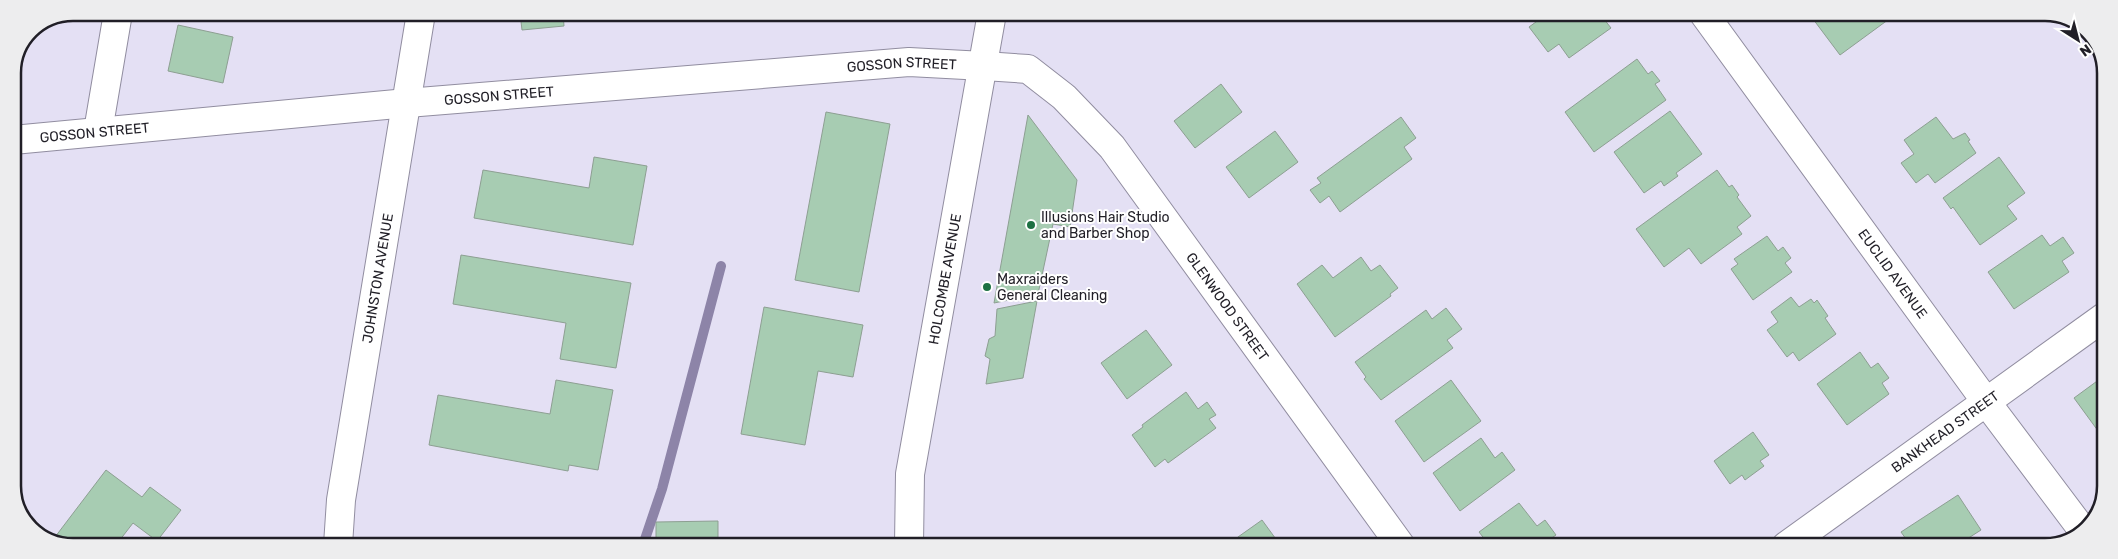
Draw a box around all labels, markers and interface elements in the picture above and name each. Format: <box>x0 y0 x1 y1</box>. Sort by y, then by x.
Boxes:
north arrow <box>2053 15 2103 65</box>
text: N <box>2076 40 2094 60</box>
street label: GOSSON STREET <box>846 53 957 76</box>
street label: GOSSON STREET <box>443 83 555 108</box>
street label: GOSSON STREET <box>39 119 150 146</box>
place label: Illusions Hair Studio and Barber Shop <box>1041 209 1170 242</box>
street label: JOHNSTON AVENUE <box>358 212 396 344</box>
street label: HOLCOMBE AVENUE <box>925 212 965 346</box>
marker: Illusions Hair Studio and Barber Shop <box>1025 219 1037 231</box>
street label: EUCLID AVENUE <box>1855 226 1931 322</box>
street label: GLENWOOD STREET <box>1183 249 1272 364</box>
place label: Maxraiders General Cleaning <box>997 271 1107 304</box>
marker: Maxraiders General Cleaning <box>981 281 993 293</box>
street label: BANKHEAD STREET <box>1888 387 2002 476</box>

